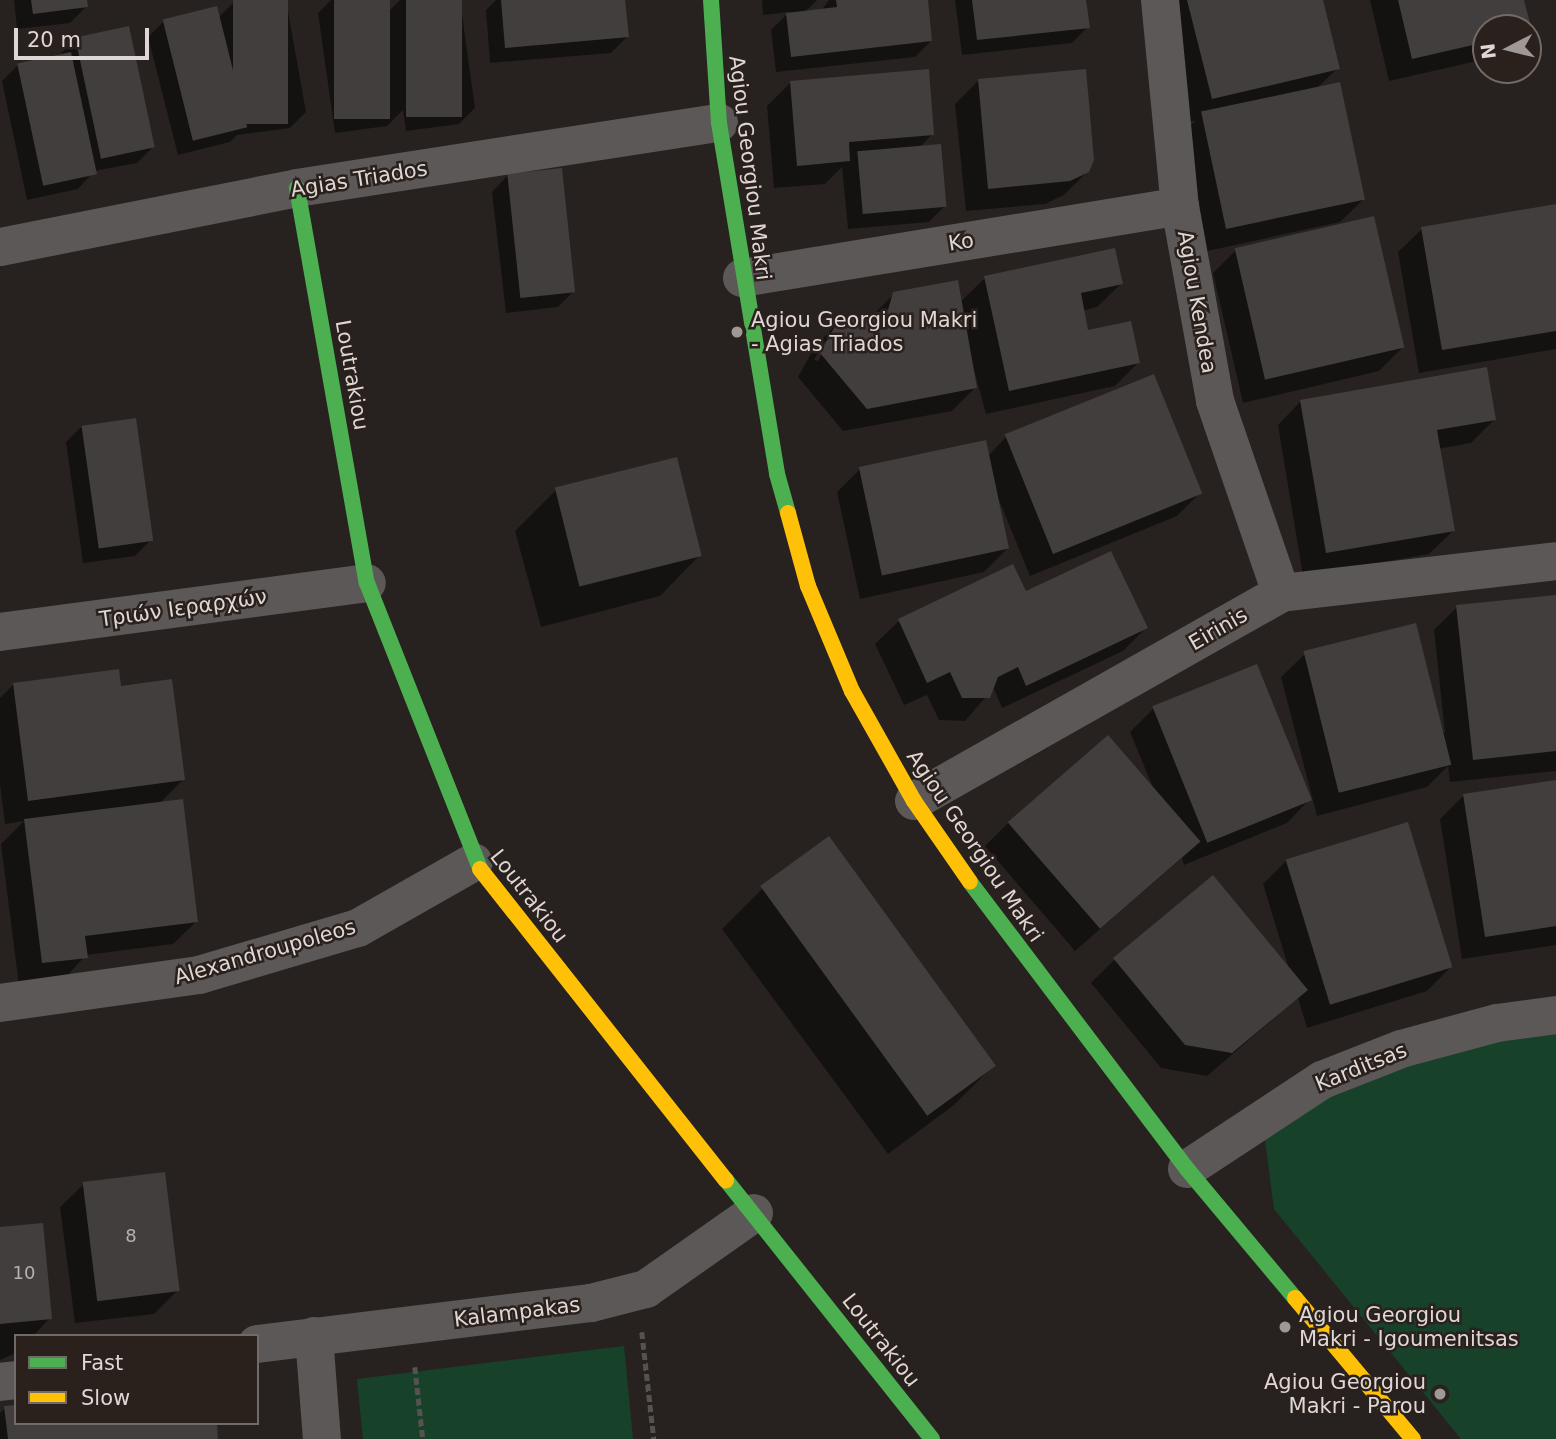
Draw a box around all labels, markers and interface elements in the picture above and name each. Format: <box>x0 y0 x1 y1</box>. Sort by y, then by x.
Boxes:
scale bar <box>18 14 152 58</box>
north arrow <box>1472 14 1542 84</box>
text: 20 m <box>27 28 81 52</box>
text: N <box>1476 42 1500 61</box>
street label: Agiou Georgiou Makri <box>724 54 776 282</box>
street label: Agias Triados <box>289 156 429 202</box>
street label: Ko <box>946 228 976 256</box>
street label: Agiou Kendea <box>1172 229 1222 375</box>
place label: Agiou Georgiou Makri - Agias Triados <box>751 307 977 357</box>
street label: Loutrakiou <box>330 318 374 432</box>
marker: Agiou Georgiou Makri - Agias Triados <box>729 324 745 340</box>
street label: Τριών Ιεραρχών <box>98 584 268 632</box>
street label: Eirinis <box>1184 602 1252 656</box>
street label: Agiou Georgiou Makri <box>901 745 1049 947</box>
street label: Loutrakiou <box>485 844 573 948</box>
street label: Alexandroupoleos <box>171 914 359 990</box>
street label: Karditsas <box>1311 1037 1411 1097</box>
house number: 8 <box>125 1225 137 1247</box>
house number: 10 <box>13 1262 35 1284</box>
street label: Loutrakiou <box>837 1288 925 1392</box>
street label: Kalampakas <box>452 1292 582 1332</box>
place label: Agiou Georgiou Makri - Igoumenitsas <box>1299 1302 1519 1352</box>
marker: Agiou Georgiou Makri - Igoumenitsas <box>1277 1319 1293 1335</box>
legend <box>14 1334 259 1425</box>
text: Fast <box>81 1351 123 1375</box>
place label: Agiou Georgiou Makri - Parou <box>1264 1369 1426 1419</box>
text: Slow <box>81 1386 130 1410</box>
marker: Agiou Georgiou Makri - Parou <box>1432 1386 1448 1402</box>

